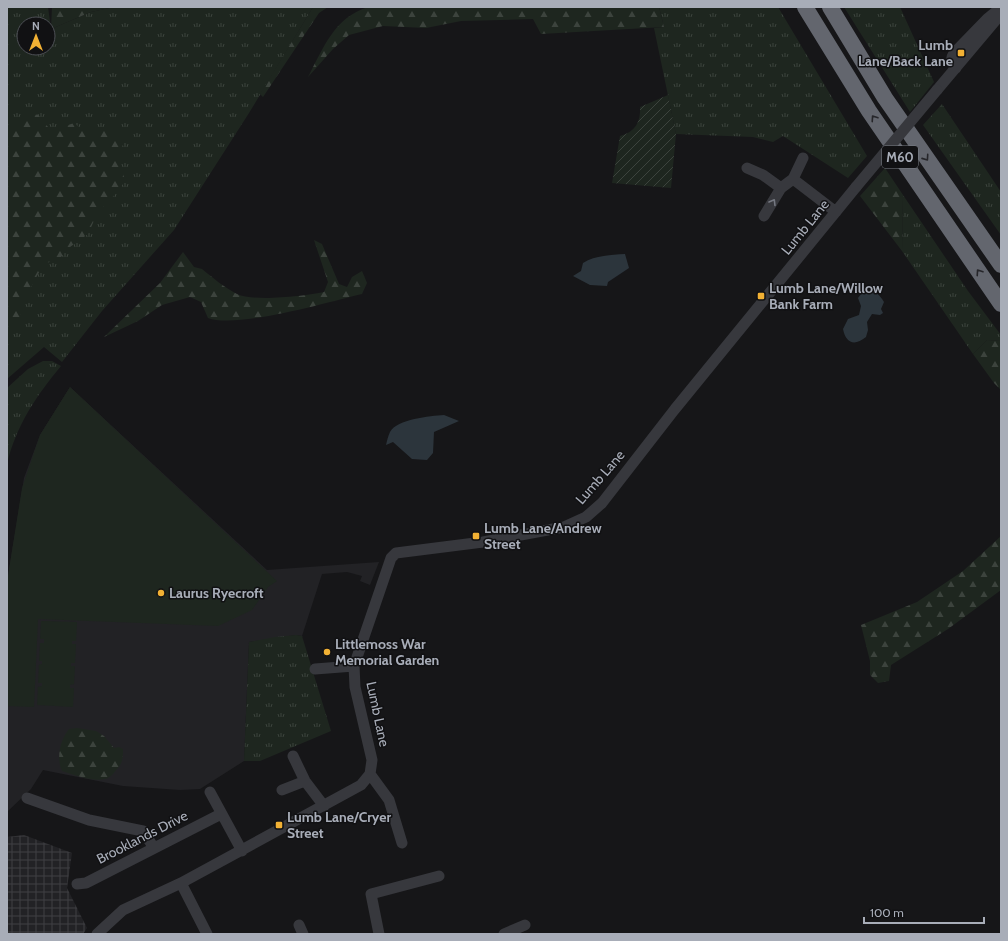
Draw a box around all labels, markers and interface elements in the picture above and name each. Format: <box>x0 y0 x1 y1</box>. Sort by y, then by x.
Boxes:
north arrow <box>16 16 56 56</box>
text: N <box>32 19 40 33</box>
place label: Lumb Lane/Back Lane <box>858 36 953 70</box>
marker: Lumb Lane/Back Lane <box>956 48 966 58</box>
one-way arrow <box>871 115 879 122</box>
road number: M60 <box>882 146 918 168</box>
one-way arrow <box>921 153 928 160</box>
street label: Lumb Lane <box>777 196 833 258</box>
one-way arrow <box>768 199 775 206</box>
one-way arrow <box>977 269 984 276</box>
place label: Lumb Lane/Willow Bank Farm <box>769 279 884 313</box>
marker: Lumb Lane/Willow Bank Farm <box>756 291 766 301</box>
street label: Lumb Lane <box>571 446 629 508</box>
place label: Lumb Lane/Andrew Street <box>484 519 602 553</box>
marker: Lumb Lane/Andrew Street <box>471 531 481 541</box>
place label: Laurus Ryecroft <box>169 584 264 602</box>
marker: Laurus Ryecroft <box>156 588 166 598</box>
place label: Littlemoss War Memorial Garden <box>335 635 439 669</box>
marker: Littlemoss War Memorial Garden <box>322 647 332 657</box>
street label: Lumb Lane <box>362 680 394 748</box>
street label: Brooklands Drive <box>93 806 191 868</box>
place label: Lumb Lane/Cryer Street <box>287 808 391 842</box>
marker: Lumb Lane/Cryer Street <box>274 820 284 830</box>
scale bar <box>864 899 984 925</box>
text: 100 m <box>870 905 904 920</box>

